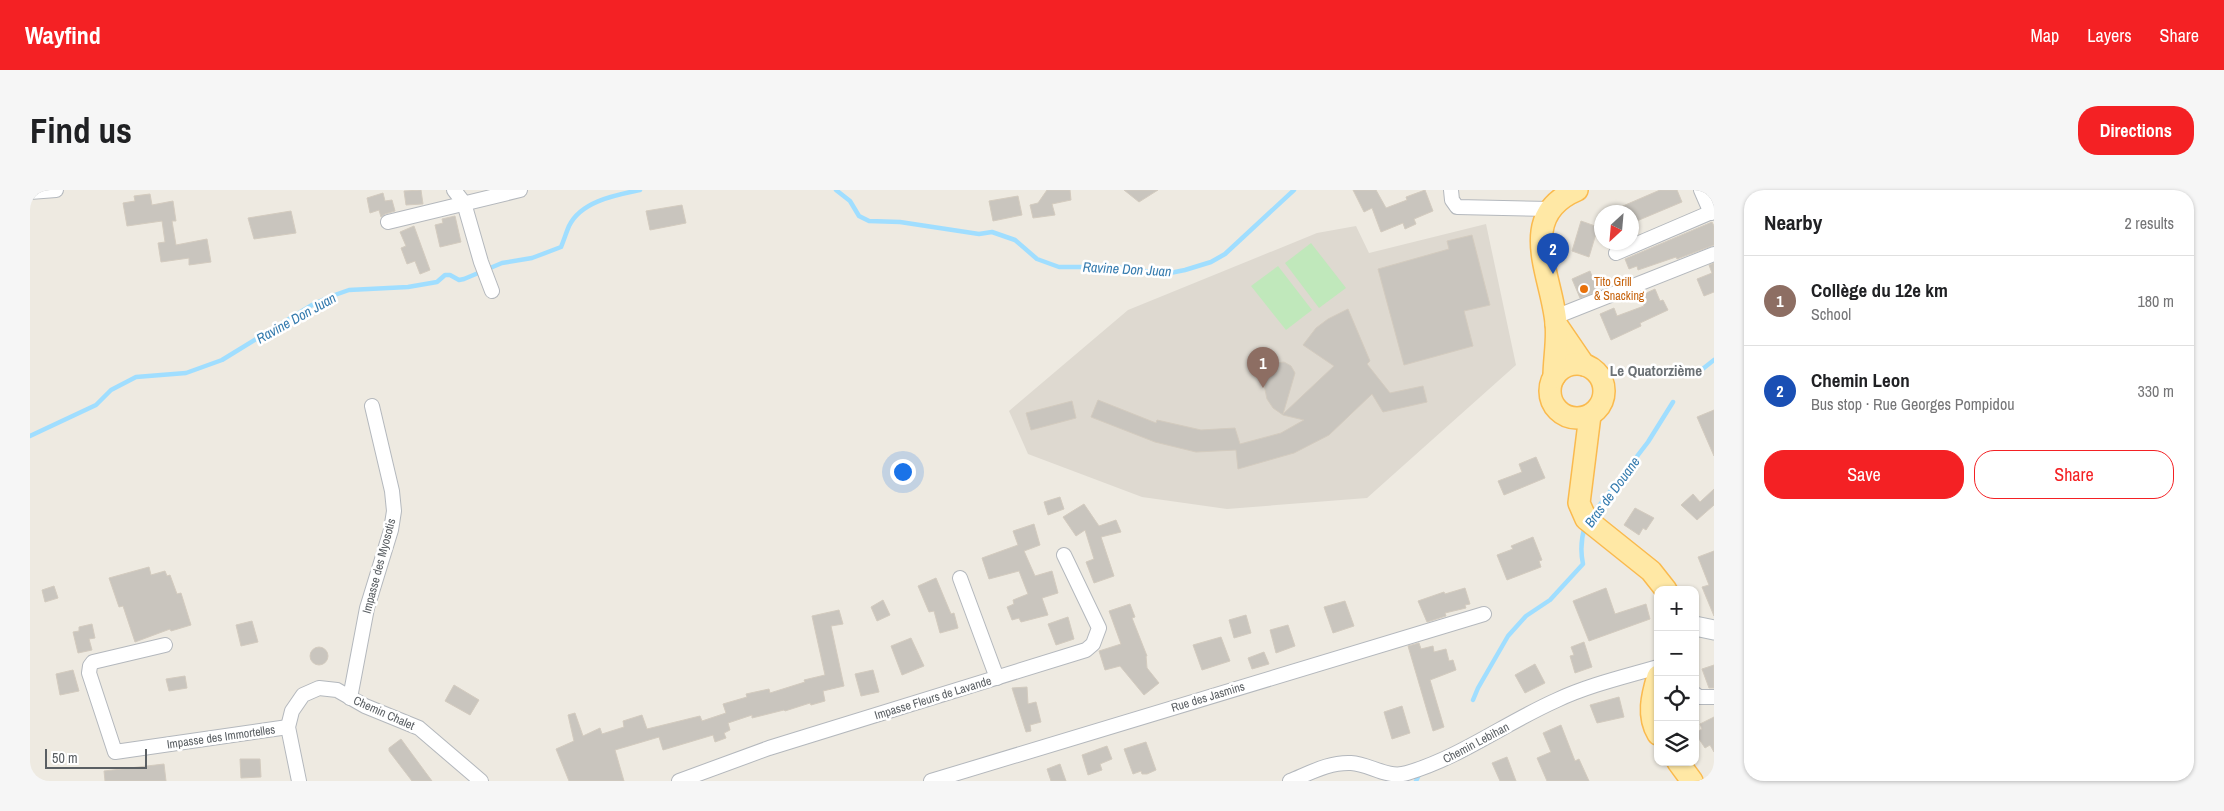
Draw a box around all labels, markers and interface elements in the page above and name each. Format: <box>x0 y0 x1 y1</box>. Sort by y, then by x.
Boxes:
text: Wayfind <box>25 19 101 51</box>
text: Map <box>2031 23 2059 48</box>
text: Layers <box>2087 23 2132 48</box>
text: Share <box>2160 23 2199 48</box>
button: Directions <box>2078 106 2194 155</box>
text: Find us <box>30 107 132 154</box>
north arrow <box>1594 205 1639 250</box>
text: Nearby <box>1764 208 1822 237</box>
text: 2 results <box>2124 212 2174 234</box>
pin: 2 <box>1537 233 1569 274</box>
water label: Ravine Don Juan <box>1082 258 1172 280</box>
place label: Tito Grill & Snacking <box>1594 274 1645 304</box>
text: Collège du 12e km <box>1811 277 1948 303</box>
marker: Tito Grill & Snacking <box>1578 283 1590 295</box>
water label: Ravine Don Juan <box>253 289 339 347</box>
text: 1 <box>1776 290 1784 312</box>
text: 180 m <box>2138 290 2174 312</box>
text: School <box>1811 303 1851 325</box>
pin: 1 <box>1247 347 1279 388</box>
district label: Le Quatorzième <box>1610 360 1702 381</box>
text: Chemin Leon <box>1811 367 1910 393</box>
text: 2 <box>1776 380 1784 402</box>
text: 330 m <box>2138 380 2174 402</box>
text: Bus stop · Rue Georges Pompidou <box>1811 393 2015 415</box>
button: Save <box>1764 450 1964 499</box>
button: Share <box>1974 450 2174 499</box>
water label: Bras de Douane <box>1580 453 1644 531</box>
your location <box>890 459 916 485</box>
street label: Impasse des Myosotis <box>359 517 399 615</box>
map controls <box>1654 586 1699 766</box>
button: + <box>1654 586 1699 631</box>
button: − <box>1654 631 1699 676</box>
street label: Impasse Fleurs de Lavande <box>873 673 993 723</box>
button: locate <box>1654 676 1699 721</box>
street label: Rue des Jasmins <box>1169 678 1247 716</box>
street label: Chemin Chalet <box>351 692 417 734</box>
street label: Chemin Lebihan <box>1440 719 1512 767</box>
street label: Impasse des Immortelles <box>166 721 276 753</box>
button: layers <box>1654 721 1699 766</box>
scale bar <box>45 746 148 769</box>
text: 50 m <box>52 749 78 767</box>

